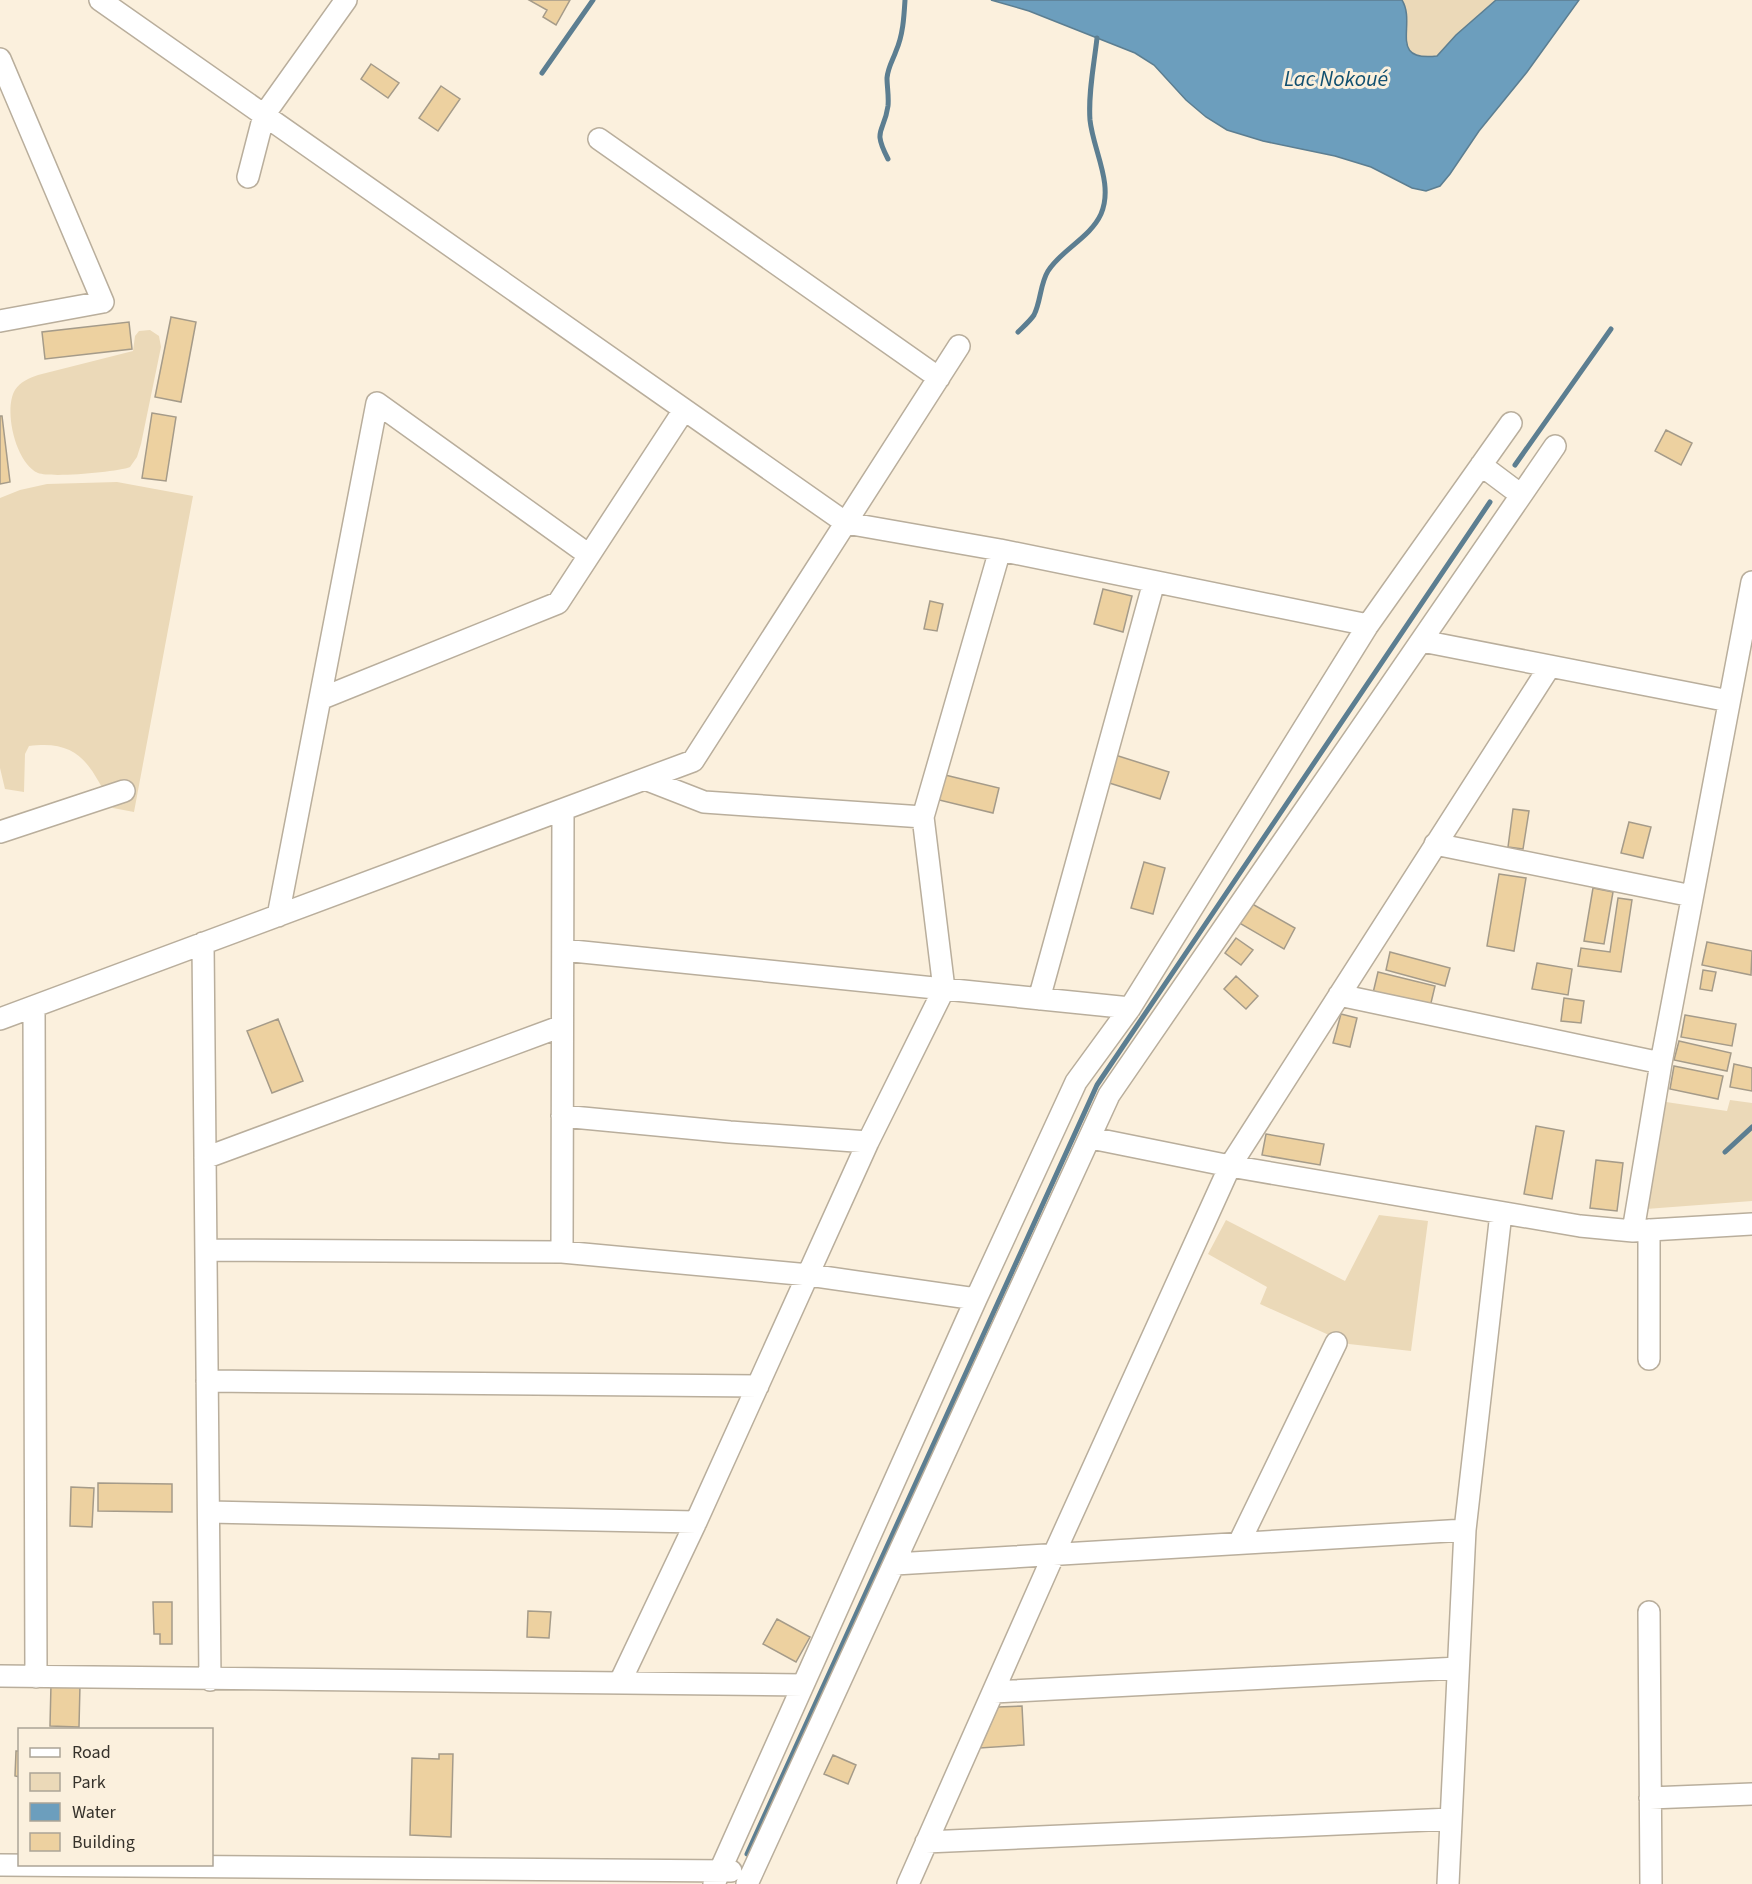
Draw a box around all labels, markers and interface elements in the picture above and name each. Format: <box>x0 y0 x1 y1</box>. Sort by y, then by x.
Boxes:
water label: Lac Nokoué <box>1284 63 1388 95</box>
legend <box>18 1728 213 1866</box>
text: Road <box>72 1740 111 1765</box>
text: Park <box>72 1770 106 1795</box>
text: Water <box>72 1800 116 1825</box>
text: Building <box>72 1830 135 1855</box>

